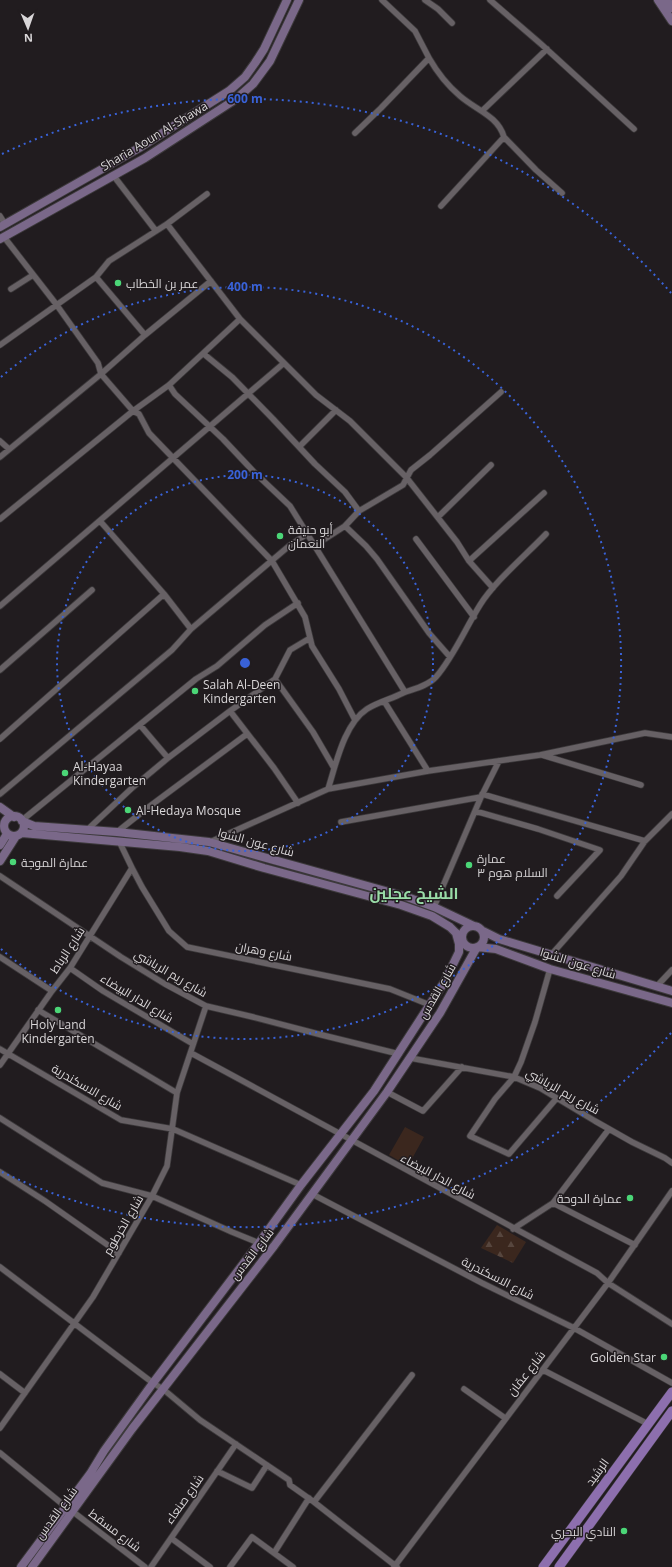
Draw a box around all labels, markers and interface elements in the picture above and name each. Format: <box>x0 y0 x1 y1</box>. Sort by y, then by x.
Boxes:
north arrow <box>8 8 48 48</box>
text: N <box>24 31 33 46</box>
text: 600 m <box>227 90 263 107</box>
street label: Sharia Aoun Al-Shawa <box>97 97 211 175</box>
place label: عمر بن الخطاب <box>126 275 198 292</box>
marker: عمر بن الخطاب <box>113 278 123 288</box>
text: 400 m <box>227 278 263 295</box>
text: 200 m <box>227 466 263 483</box>
place label: أبو حنيفة النعمان <box>288 521 333 552</box>
marker: أبو حنيفة النعمان <box>275 531 285 541</box>
centre of rings <box>238 656 252 670</box>
place label: Salah Al-Deen Kindergarten <box>203 676 280 707</box>
marker: Salah Al-Deen Kindergarten <box>190 686 200 696</box>
place label: Al-Hayaa Kindergarten <box>73 758 146 789</box>
marker: Al-Hayaa Kindergarten <box>60 768 70 778</box>
place label: Al-Hedaya Mosque <box>136 802 241 819</box>
marker: Al-Hedaya Mosque <box>123 805 133 815</box>
street label: شارع عون الشوا <box>216 824 296 860</box>
place label: عمارة السلام هوم ٣ <box>477 850 548 881</box>
place label: عمارة الموجة <box>21 854 88 871</box>
marker: عمارة الموجة <box>8 857 18 867</box>
marker: عمارة السلام هوم ٣ <box>464 860 474 870</box>
district label: الشيخ عجلين <box>370 882 458 904</box>
street label: شارع الرباط <box>46 923 88 977</box>
street label: شارع وهران <box>234 937 294 965</box>
street label: شارع عون الشوا <box>538 943 618 983</box>
street label: شارع ريم الرياشي <box>130 945 211 1003</box>
street label: شارع القدس <box>414 960 460 1022</box>
street label: شارع الدار البيضاء <box>97 969 177 1027</box>
marker: Holy Land Kindergarten <box>53 1005 63 1015</box>
place label: Holy Land Kindergarten <box>21 1016 95 1047</box>
street label: شارع الاسكندرية <box>48 1060 126 1114</box>
street label: شارع ريم الرياشي <box>522 1064 603 1120</box>
street label: شارع الدار البيضاء <box>397 1149 479 1203</box>
place label: عمارة الدوحة <box>557 1190 622 1207</box>
street label: شارع الخرطوم <box>99 1192 147 1258</box>
marker: عمارة الدوحة <box>625 1193 635 1203</box>
street label: شارع القدس <box>226 1224 278 1283</box>
street label: شارع الاسكندرية <box>459 1252 537 1304</box>
street label: شارع عمّان <box>503 1347 549 1399</box>
place label: Golden Star <box>590 1349 656 1366</box>
marker: Golden Star <box>659 1352 669 1362</box>
street label: الرشيد <box>581 1455 613 1489</box>
street label: شارع صنعاء <box>161 1471 207 1527</box>
street label: شارع القدس <box>31 1483 81 1543</box>
street label: شارع مسقط <box>85 1505 145 1555</box>
place label: النادي البحري <box>551 1523 616 1542</box>
marker: النادي البحري <box>619 1526 629 1536</box>

